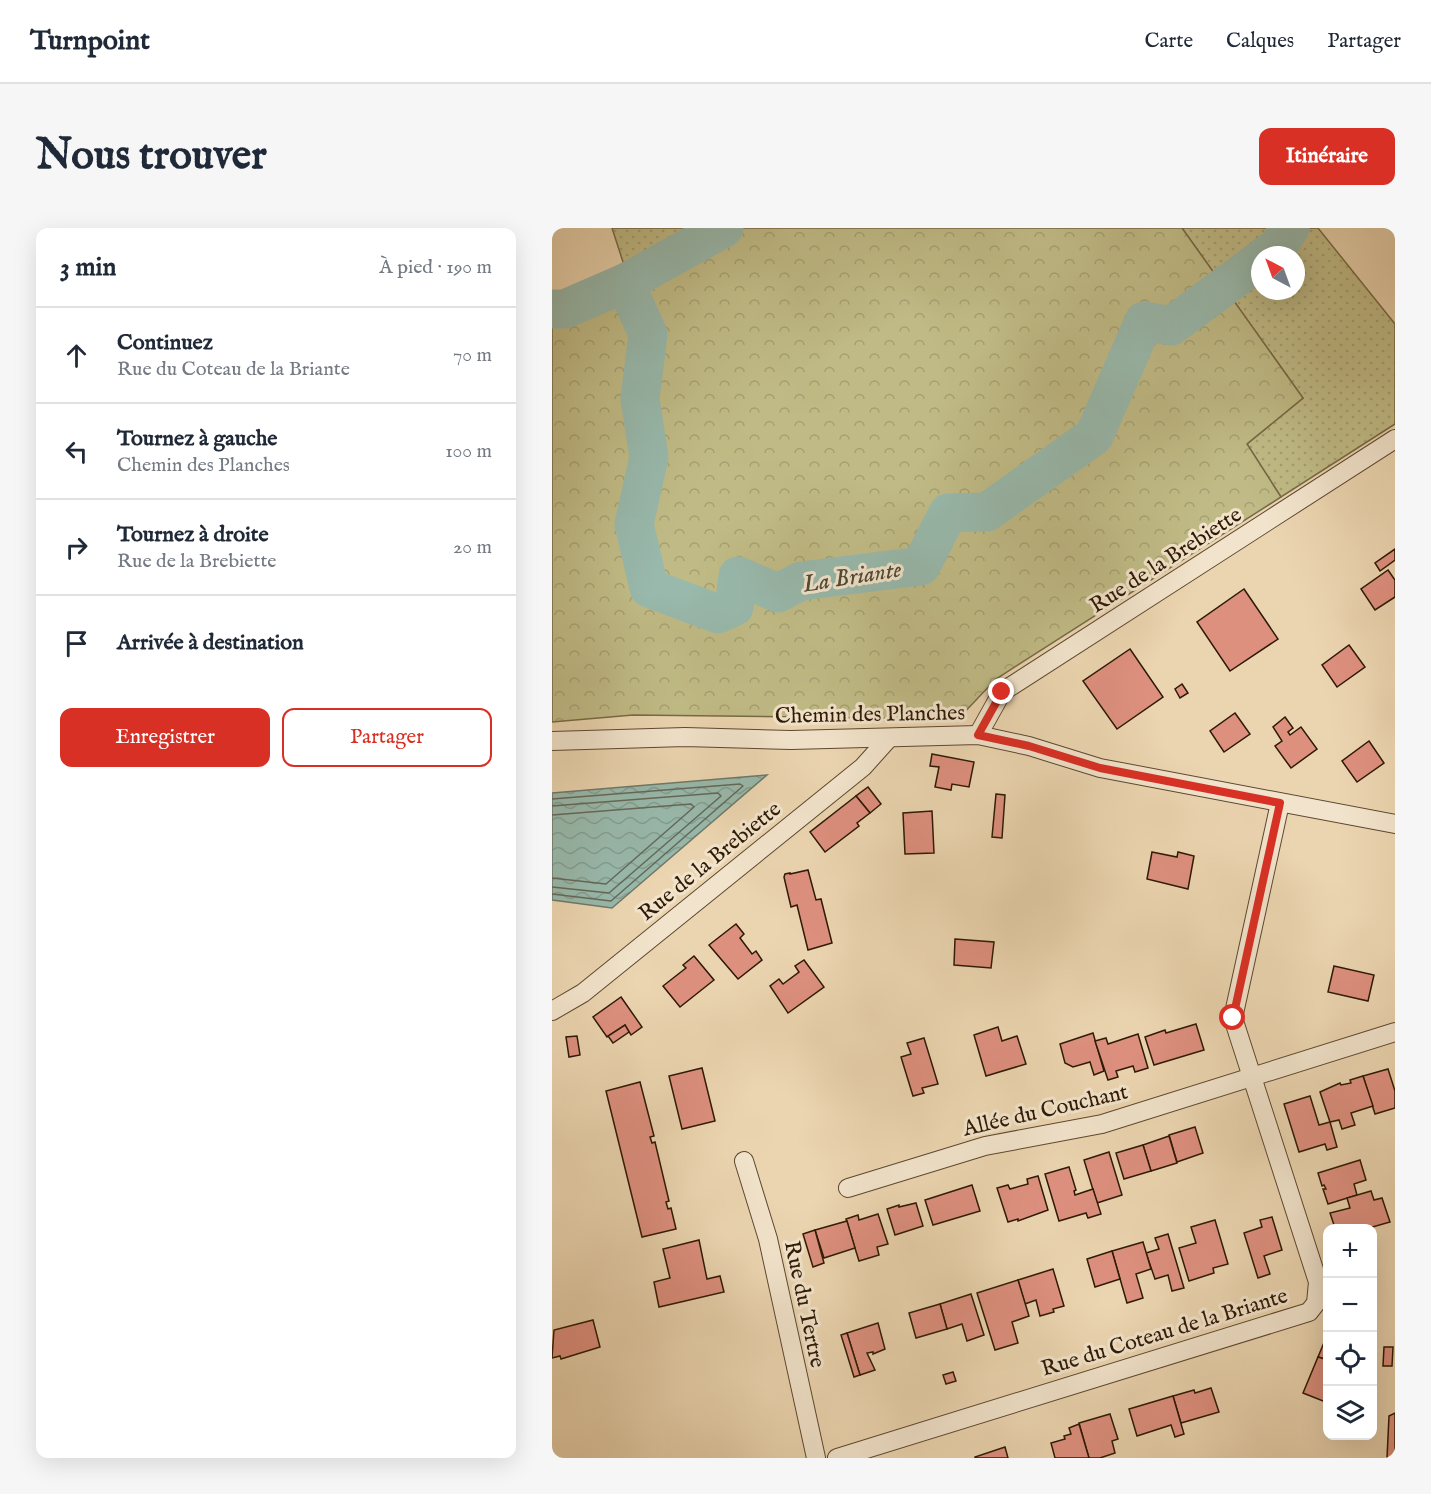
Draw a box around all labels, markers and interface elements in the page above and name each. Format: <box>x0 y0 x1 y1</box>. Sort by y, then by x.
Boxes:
text: Turnpoint <box>30 24 150 59</box>
text: Carte <box>1144 28 1193 55</box>
text: Calques <box>1226 28 1294 55</box>
text: Partager <box>1327 28 1401 55</box>
button: Itinéraire <box>1259 128 1395 185</box>
text: Nous trouver <box>36 130 267 183</box>
north arrow <box>1251 246 1305 300</box>
text: 3 min <box>60 251 116 284</box>
text: À pied · 190 m <box>379 255 492 280</box>
text: Continuez <box>117 329 213 357</box>
icon: ahead <box>60 339 93 372</box>
text: 70 m <box>453 343 492 368</box>
text: Rue du Coteau de la Briante <box>117 357 350 382</box>
text: Tournez à gauche <box>117 425 277 453</box>
icon: left <box>60 435 93 468</box>
text: 100 m <box>445 439 492 464</box>
text: Chemin des Planches <box>117 453 290 478</box>
street label: Rue de la Brebiette <box>1085 501 1247 620</box>
text: Tournez à droite <box>117 521 268 549</box>
icon: right <box>60 531 93 564</box>
text: 20 m <box>453 535 492 560</box>
text: Rue de la Brebiette <box>117 549 276 574</box>
water label: La Briante <box>800 554 904 601</box>
icon: arrive <box>60 627 93 660</box>
text: Arrivée à destination <box>117 629 304 657</box>
route end <box>988 678 1014 704</box>
street label: Chemin des Planches <box>775 699 965 731</box>
button: Enregistrer <box>60 708 270 767</box>
button: Partager <box>282 708 492 767</box>
street label: Rue de la Brebiette <box>633 795 787 928</box>
route start <box>1219 1004 1245 1030</box>
street label: Allée du Couchant <box>959 1078 1131 1144</box>
map controls <box>1323 1224 1377 1440</box>
button: + <box>1323 1224 1377 1278</box>
street label: Rue du Tertre <box>777 1238 831 1370</box>
button: − <box>1323 1278 1377 1332</box>
street label: Rue du Coteau de la Briante <box>1038 1282 1291 1384</box>
button: locate <box>1323 1332 1377 1386</box>
button: layers <box>1323 1386 1377 1440</box>

